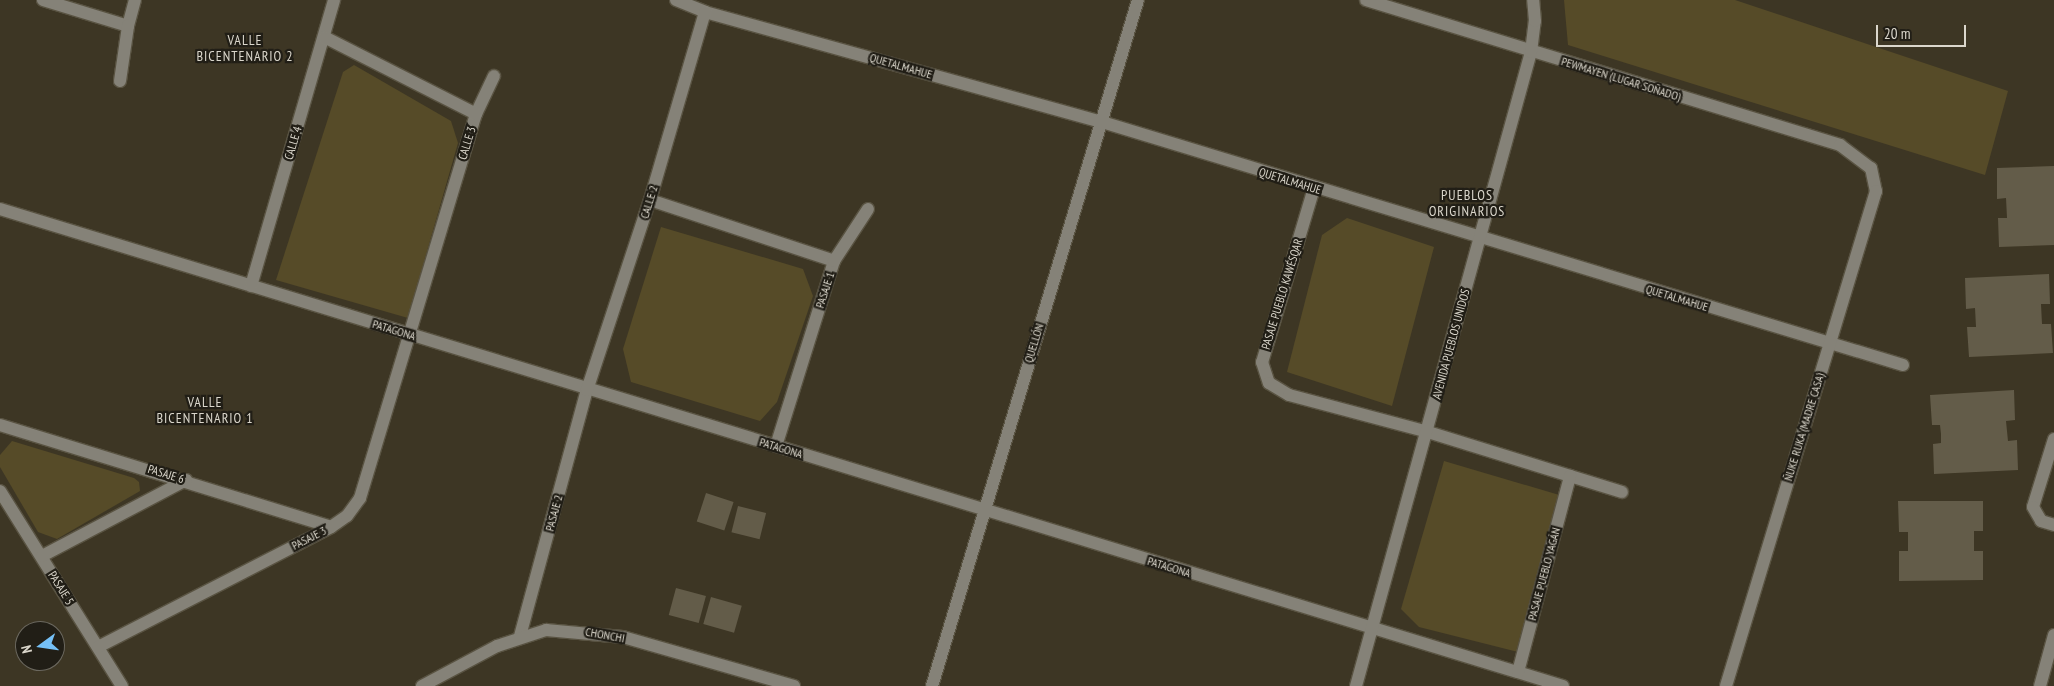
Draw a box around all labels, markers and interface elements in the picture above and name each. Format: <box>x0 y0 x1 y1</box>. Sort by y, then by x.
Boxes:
scale bar <box>1879 15 1969 47</box>
text: 20 m <box>1884 24 1910 43</box>
district label: VALLE BICENTENARIO 2 <box>195 32 295 64</box>
street label: QUETALMAHUE <box>868 50 934 82</box>
street label: PEWMAYEN (LUGAR SOÑADO) <box>1559 54 1683 104</box>
street label: CALLE 4 <box>281 125 305 161</box>
street label: CALLE 3 <box>455 125 479 161</box>
street label: QUETALMAHUE <box>1257 165 1323 197</box>
street label: CALLE 2 <box>637 184 661 220</box>
district label: PUEBLOS ORIGINARIOS <box>1427 187 1507 220</box>
street label: PASAJE PUEBLO KAWÉSQAR <box>1258 237 1306 351</box>
street label: PASAJE 1 <box>812 270 838 310</box>
street label: QUETALMAHUE <box>1644 282 1710 314</box>
street label: AVENIDA PUEBLOS UNIDOS <box>1429 287 1473 401</box>
street label: PATAGONA <box>371 317 417 343</box>
street label: QUELLÓN <box>1021 322 1047 364</box>
street label: ÑUKE RUKA (MADRE CASA) <box>1781 371 1827 483</box>
district label: VALLE BICENTENARIO 1 <box>155 394 255 427</box>
street label: PATAGONA <box>758 435 804 461</box>
street label: PASAJE 6 <box>146 462 186 486</box>
street label: PASAJE 2 <box>542 493 566 533</box>
street label: PASAJE 3 <box>289 523 329 553</box>
street label: PASAJE PUEBLO YAGÁN <box>1525 526 1563 622</box>
street label: PATAGONA <box>1146 554 1192 580</box>
street label: PASAJE 5 <box>45 568 77 608</box>
north arrow <box>15 621 65 671</box>
street label: CHONCHI <box>584 624 626 646</box>
text: N <box>17 644 36 655</box>

